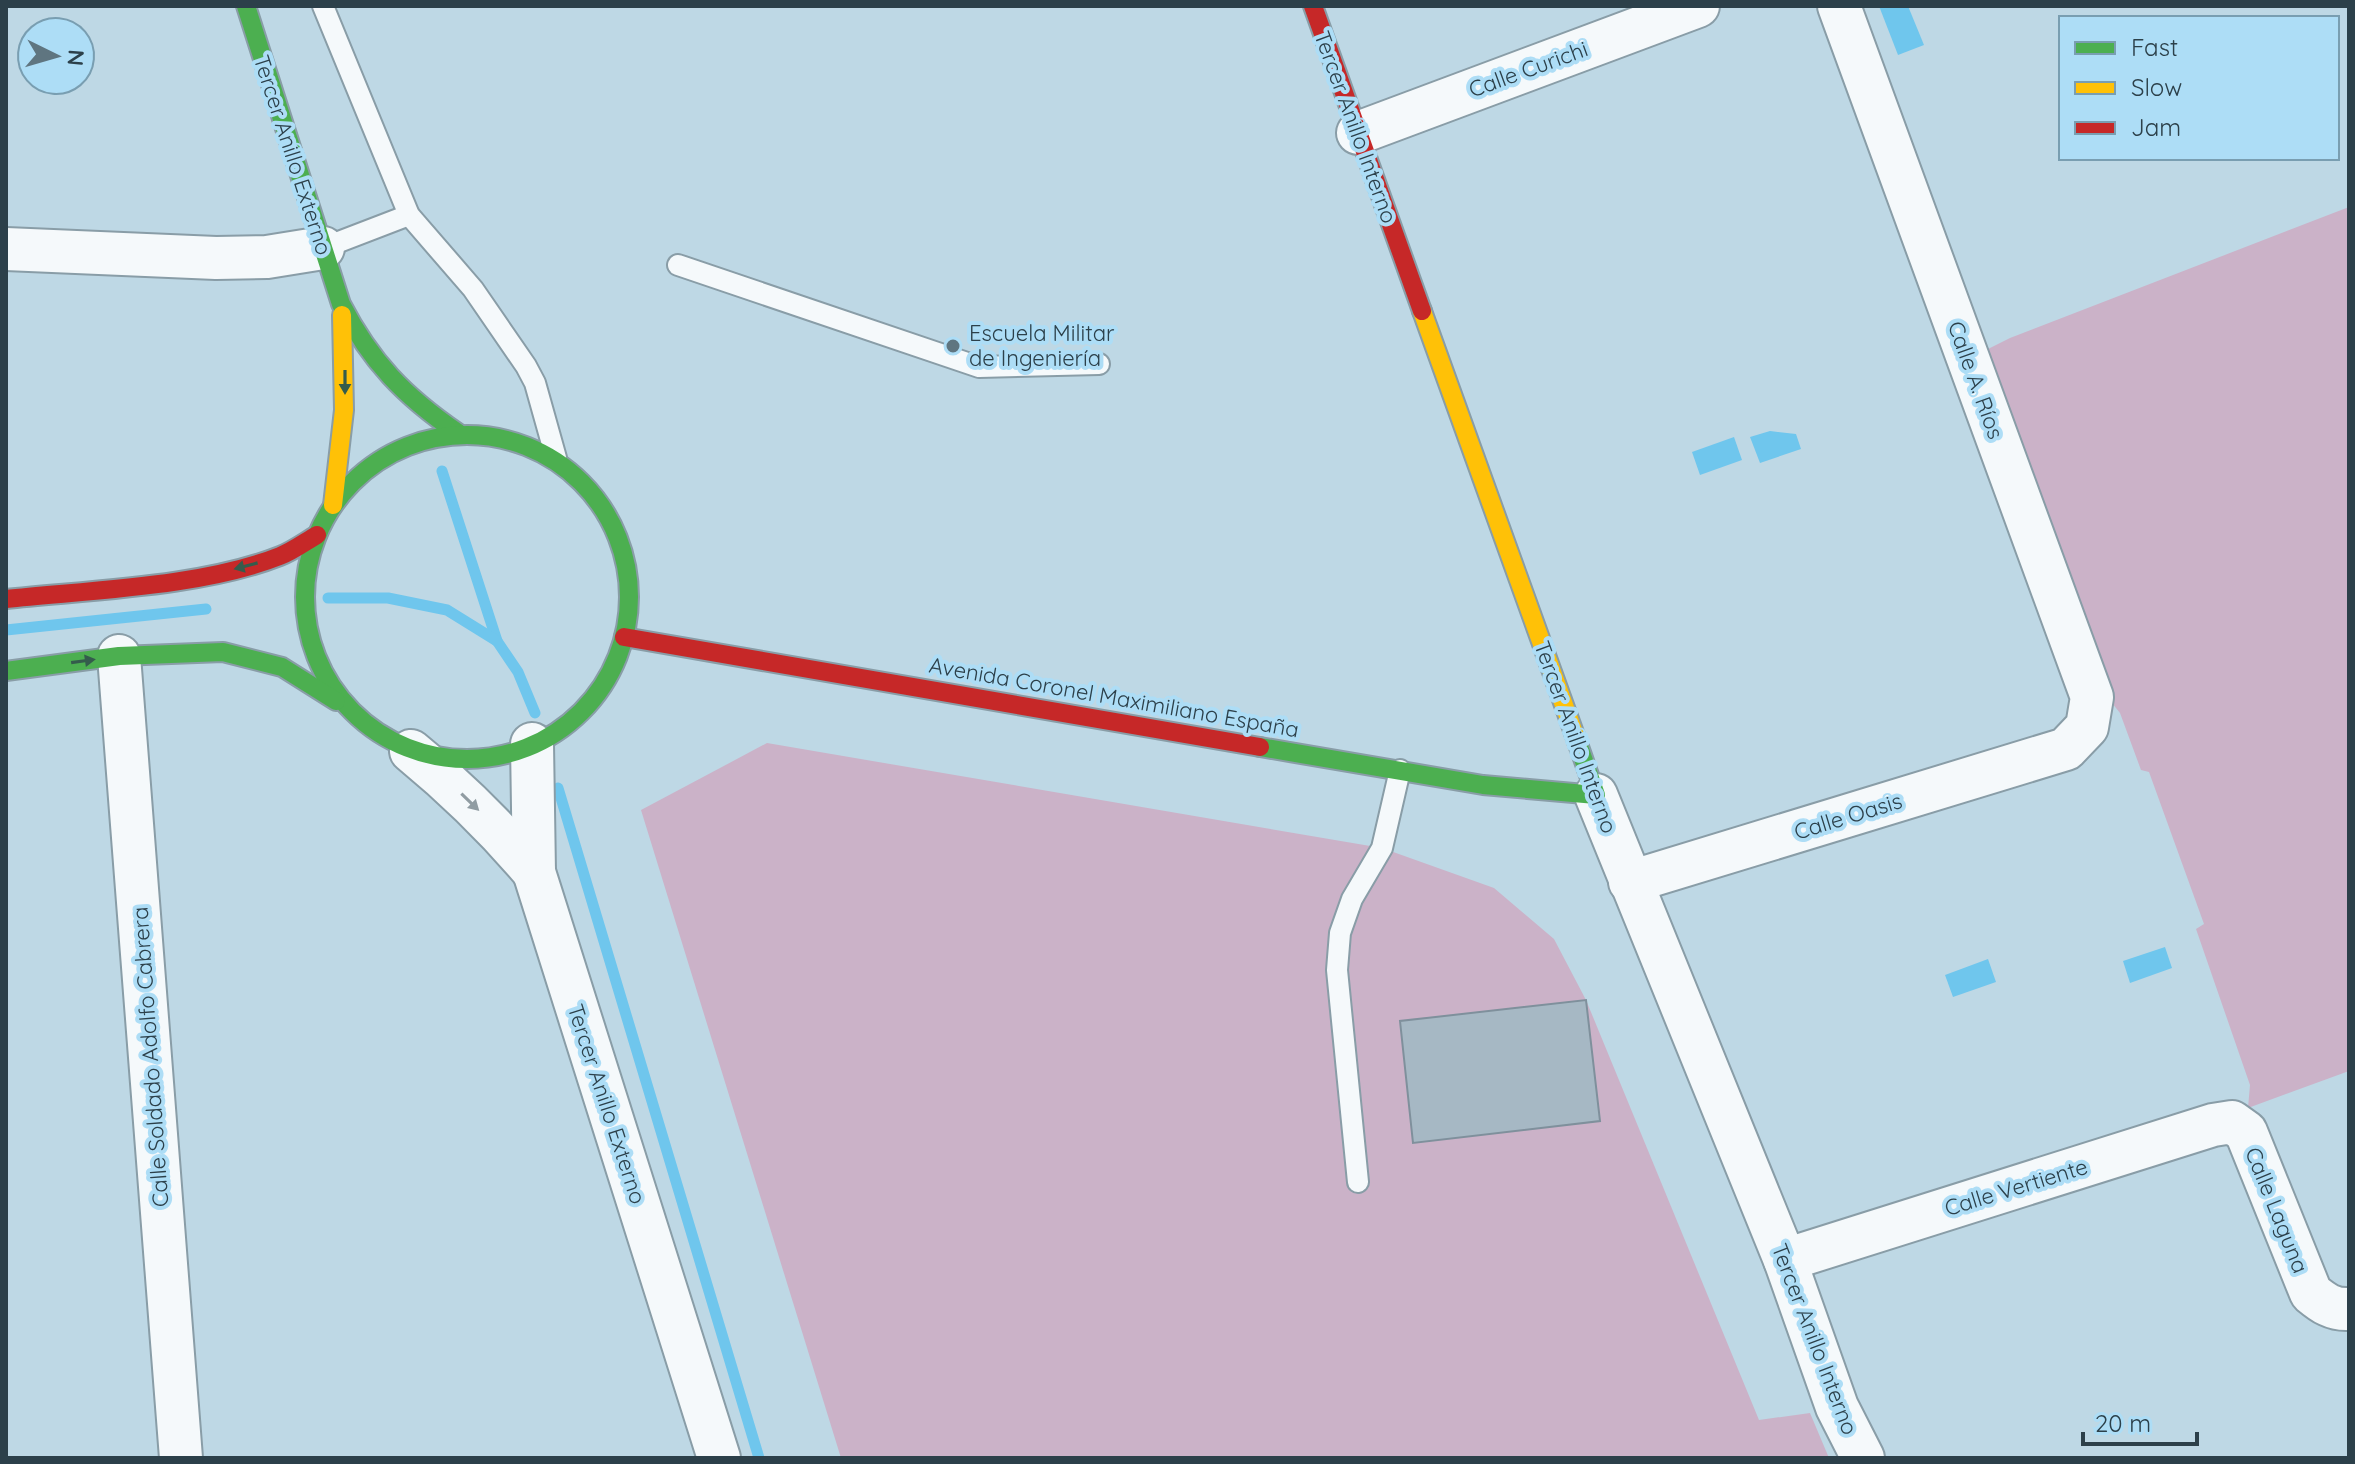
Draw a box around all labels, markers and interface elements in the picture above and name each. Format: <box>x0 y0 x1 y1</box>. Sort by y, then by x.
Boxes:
north arrow <box>16 16 96 96</box>
legend <box>2059 16 2339 160</box>
street label: Tercer Anillo Interno <box>1308 27 1404 227</box>
text: Fast <box>2131 32 2178 62</box>
street label: Calle Curichi <box>1465 35 1591 103</box>
text: N <box>61 48 91 67</box>
street label: Tercer Anillo Externo <box>247 51 339 259</box>
text: Slow <box>2131 72 2182 102</box>
text: Jam <box>2131 112 2181 142</box>
street label: Calle A. Ríos <box>1942 317 2010 443</box>
place label: Escuela Militar de Ingeniería <box>969 319 1115 372</box>
marker: Escuela Militar de Ingeniería <box>944 337 962 355</box>
one-way arrow <box>339 370 351 395</box>
one-way arrow <box>234 560 258 573</box>
street label: Tercer Anillo Interno <box>1528 637 1624 837</box>
street label: Avenida Coronel Maximiliano España <box>927 651 1301 743</box>
one-way arrow <box>71 654 96 667</box>
street label: Calle Oasis <box>1791 786 1905 846</box>
one-way arrow <box>460 792 479 810</box>
street label: Calle Soldado Adolfo Cabrera <box>126 906 174 1208</box>
street label: Tercer Anillo Externo <box>561 1000 653 1208</box>
street label: Calle Laguna <box>2239 1143 2315 1277</box>
street label: Calle Vertiente <box>1941 1152 2091 1222</box>
street label: Tercer Anillo Interno <box>1766 1239 1864 1439</box>
scale bar <box>2083 1396 2197 1446</box>
text: 20 m <box>2095 1408 2151 1438</box>

